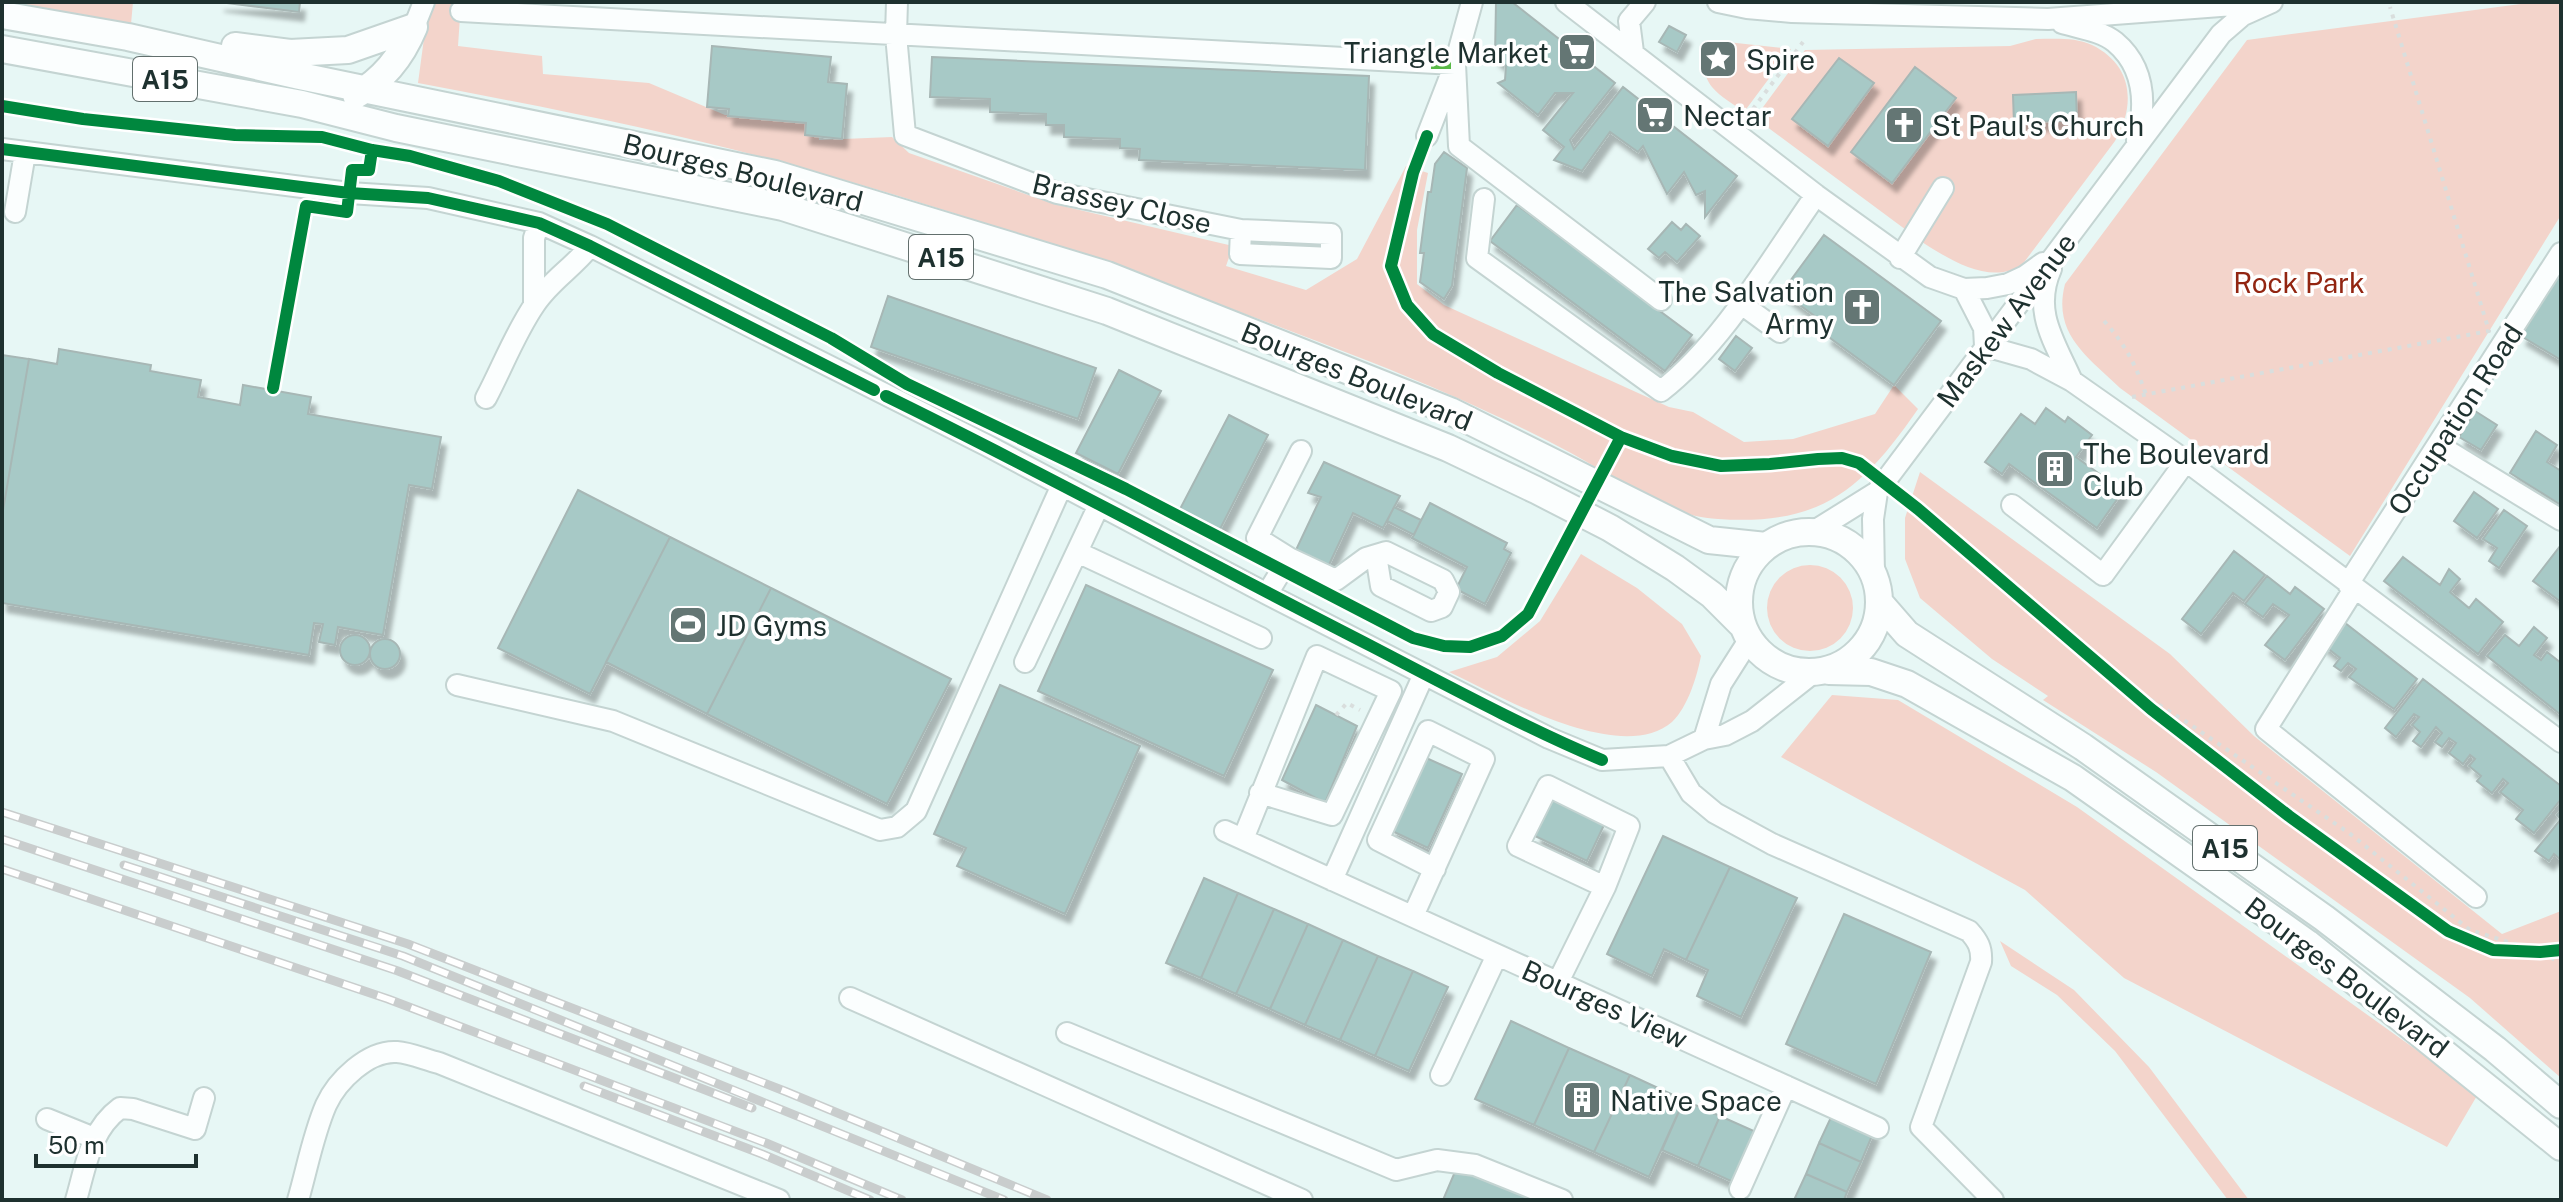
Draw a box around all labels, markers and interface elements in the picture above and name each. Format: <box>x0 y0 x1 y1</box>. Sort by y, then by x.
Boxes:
supermarket icon: Triangle Market <box>1556 31 1598 73</box>
place label: Triangle Market <box>1344 36 1549 69</box>
place icon: Spire <box>1697 38 1739 80</box>
place label: Spire <box>1746 43 1815 76</box>
road number: A15 <box>133 57 197 101</box>
supermarket icon: Nectar <box>1634 94 1676 136</box>
place label: Nectar <box>1683 99 1772 132</box>
church icon: St Paul's Church <box>1883 104 1925 146</box>
place label: St Paul's Church <box>1932 109 2144 142</box>
street label: Bourges Boulevard <box>619 126 867 218</box>
street label: Brassey Close <box>1029 166 1215 240</box>
street label: Maskew Avenue <box>1930 226 2082 414</box>
road number: A15 <box>909 235 973 279</box>
park label: Rock Park <box>2233 266 2365 299</box>
place label: The Salvation Army <box>1658 275 1834 340</box>
church icon: The Salvation Army <box>1841 286 1883 328</box>
street label: Bourges Boulevard <box>1237 315 1477 437</box>
street label: Occupation Road <box>2381 317 2529 521</box>
place label: The Boulevard Club <box>2083 437 2269 502</box>
building icon: The Boulevard Club <box>2034 448 2076 490</box>
sports icon: JD Gyms <box>667 604 709 646</box>
place label: JD Gyms <box>716 609 827 642</box>
road number: A15 <box>2193 826 2257 870</box>
street label: Bourges Boulevard <box>2239 890 2455 1064</box>
street label: Bourges View <box>1517 953 1693 1055</box>
building icon: Native Space <box>1561 1079 1603 1121</box>
place label: Native Space <box>1610 1084 1782 1117</box>
scale bar <box>36 1118 196 1168</box>
text: 50 m <box>48 1131 105 1159</box>

